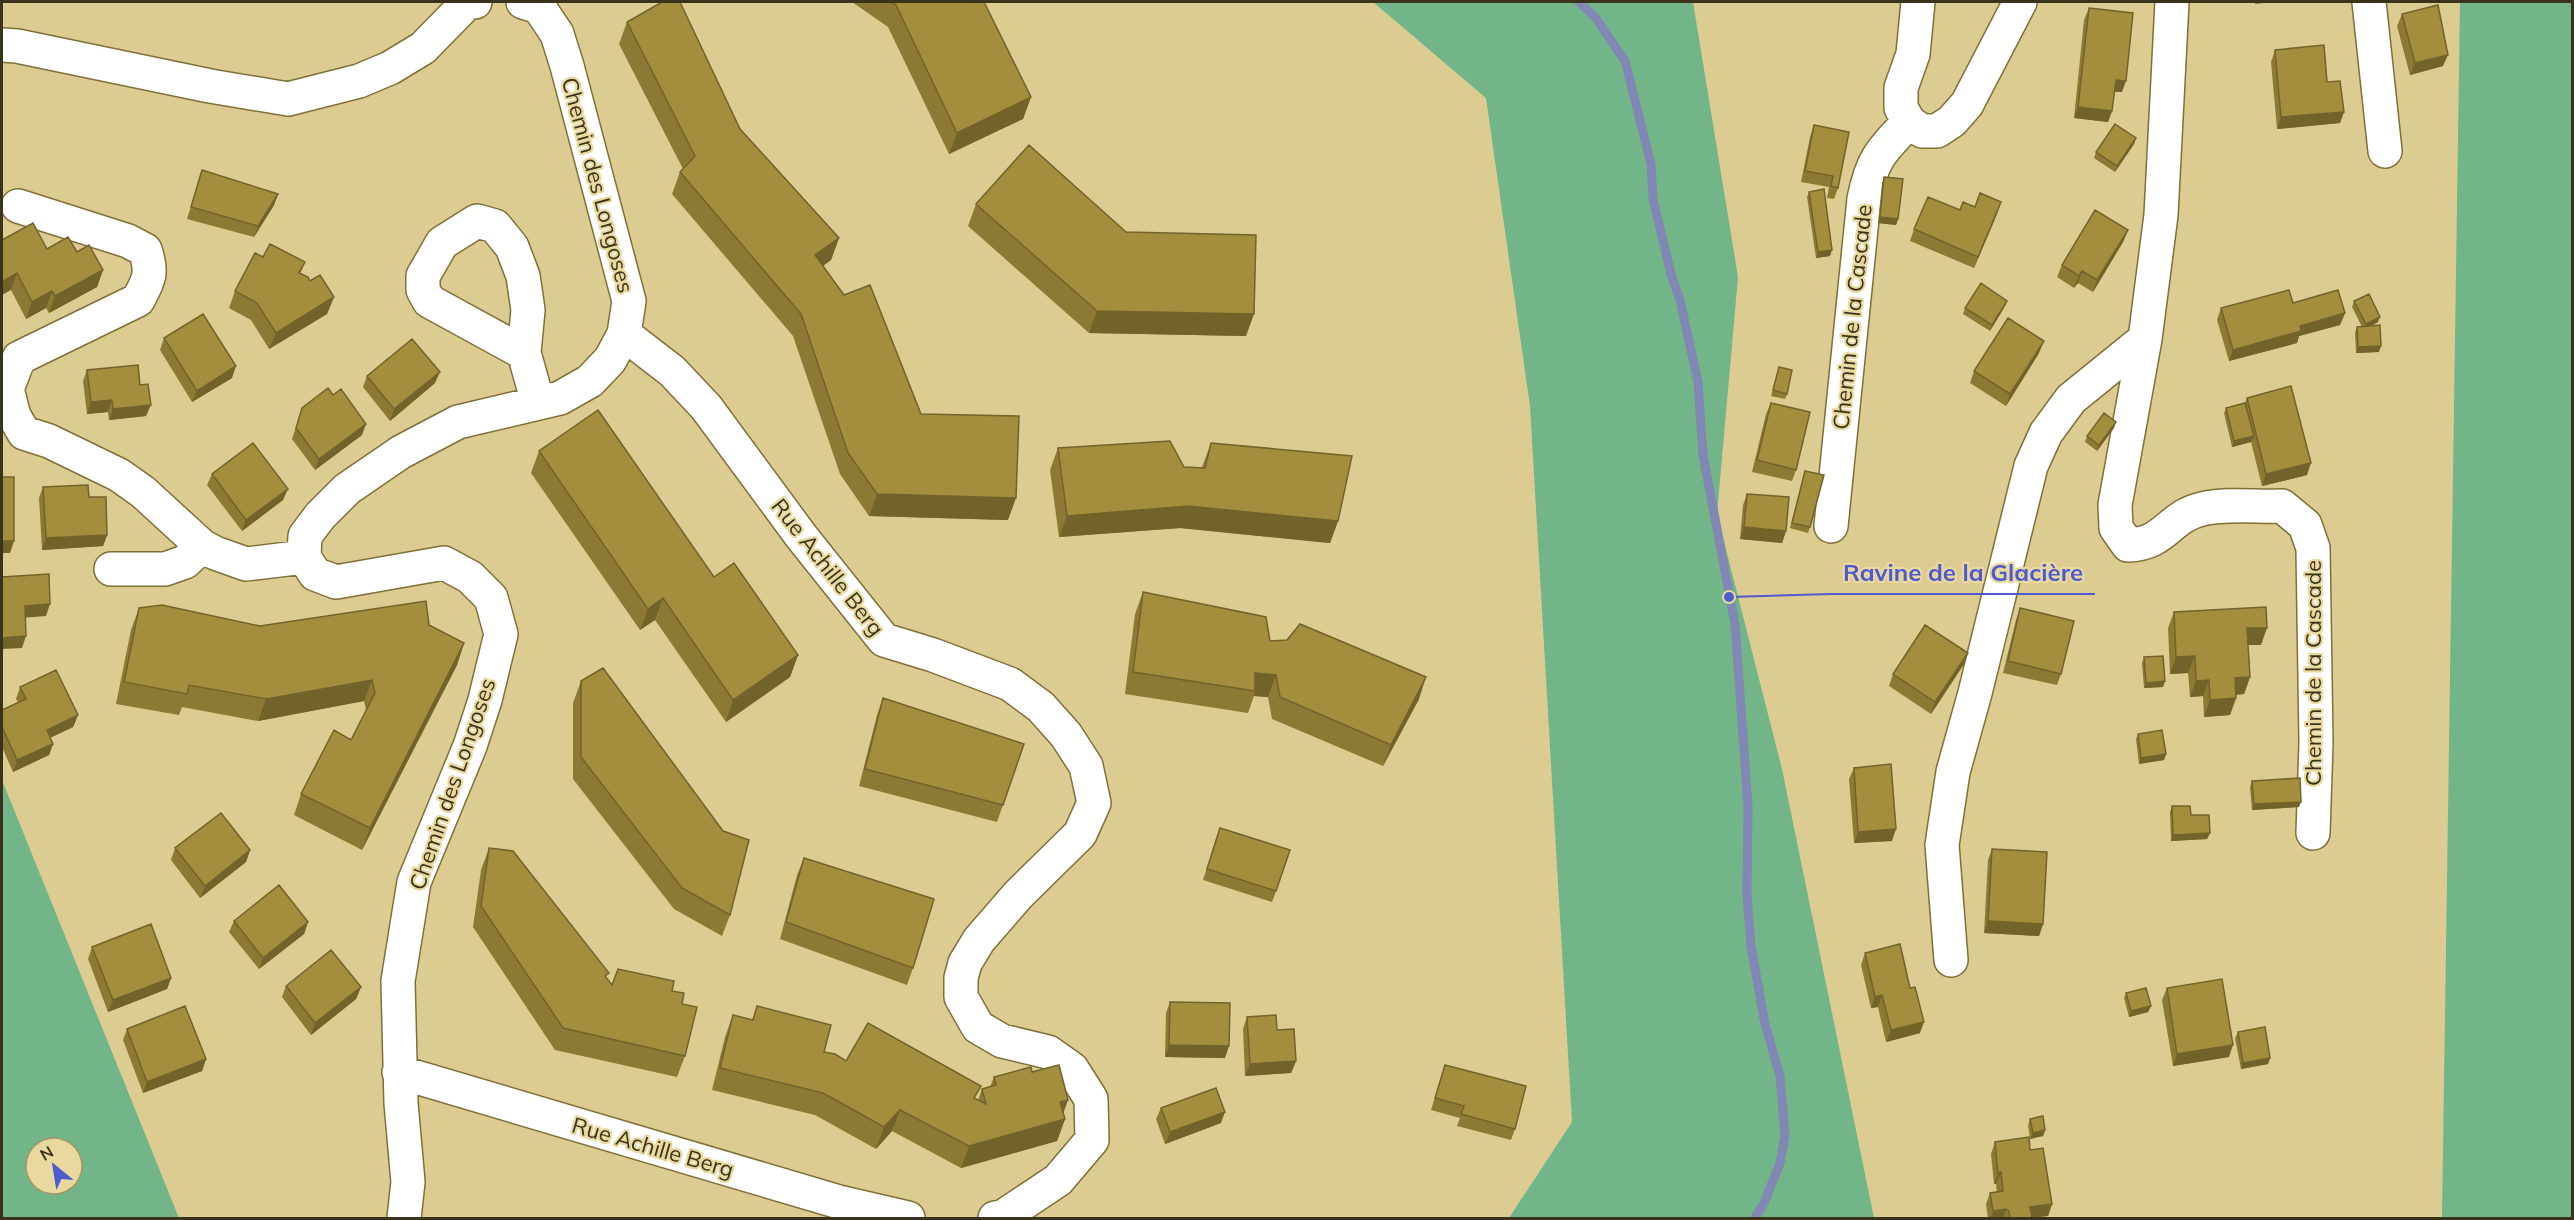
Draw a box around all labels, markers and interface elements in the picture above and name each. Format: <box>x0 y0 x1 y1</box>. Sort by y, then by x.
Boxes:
street label: Chemin des Longoses <box>556 74 640 296</box>
street label: Chemin de la Cascade <box>1826 203 1878 431</box>
street label: Rue Achille Berg <box>766 493 890 641</box>
callout: Ravine de la Glacière <box>1831 552 2095 594</box>
text: Ravine de la Glacière <box>1843 557 2083 587</box>
street label: Chemin de la Cascade <box>2299 560 2327 786</box>
street label: Chemin des Longoses <box>403 675 501 893</box>
street label: Rue Achille Berg <box>569 1111 737 1183</box>
north arrow <box>24 1136 84 1196</box>
text: N <box>36 1141 57 1165</box>

